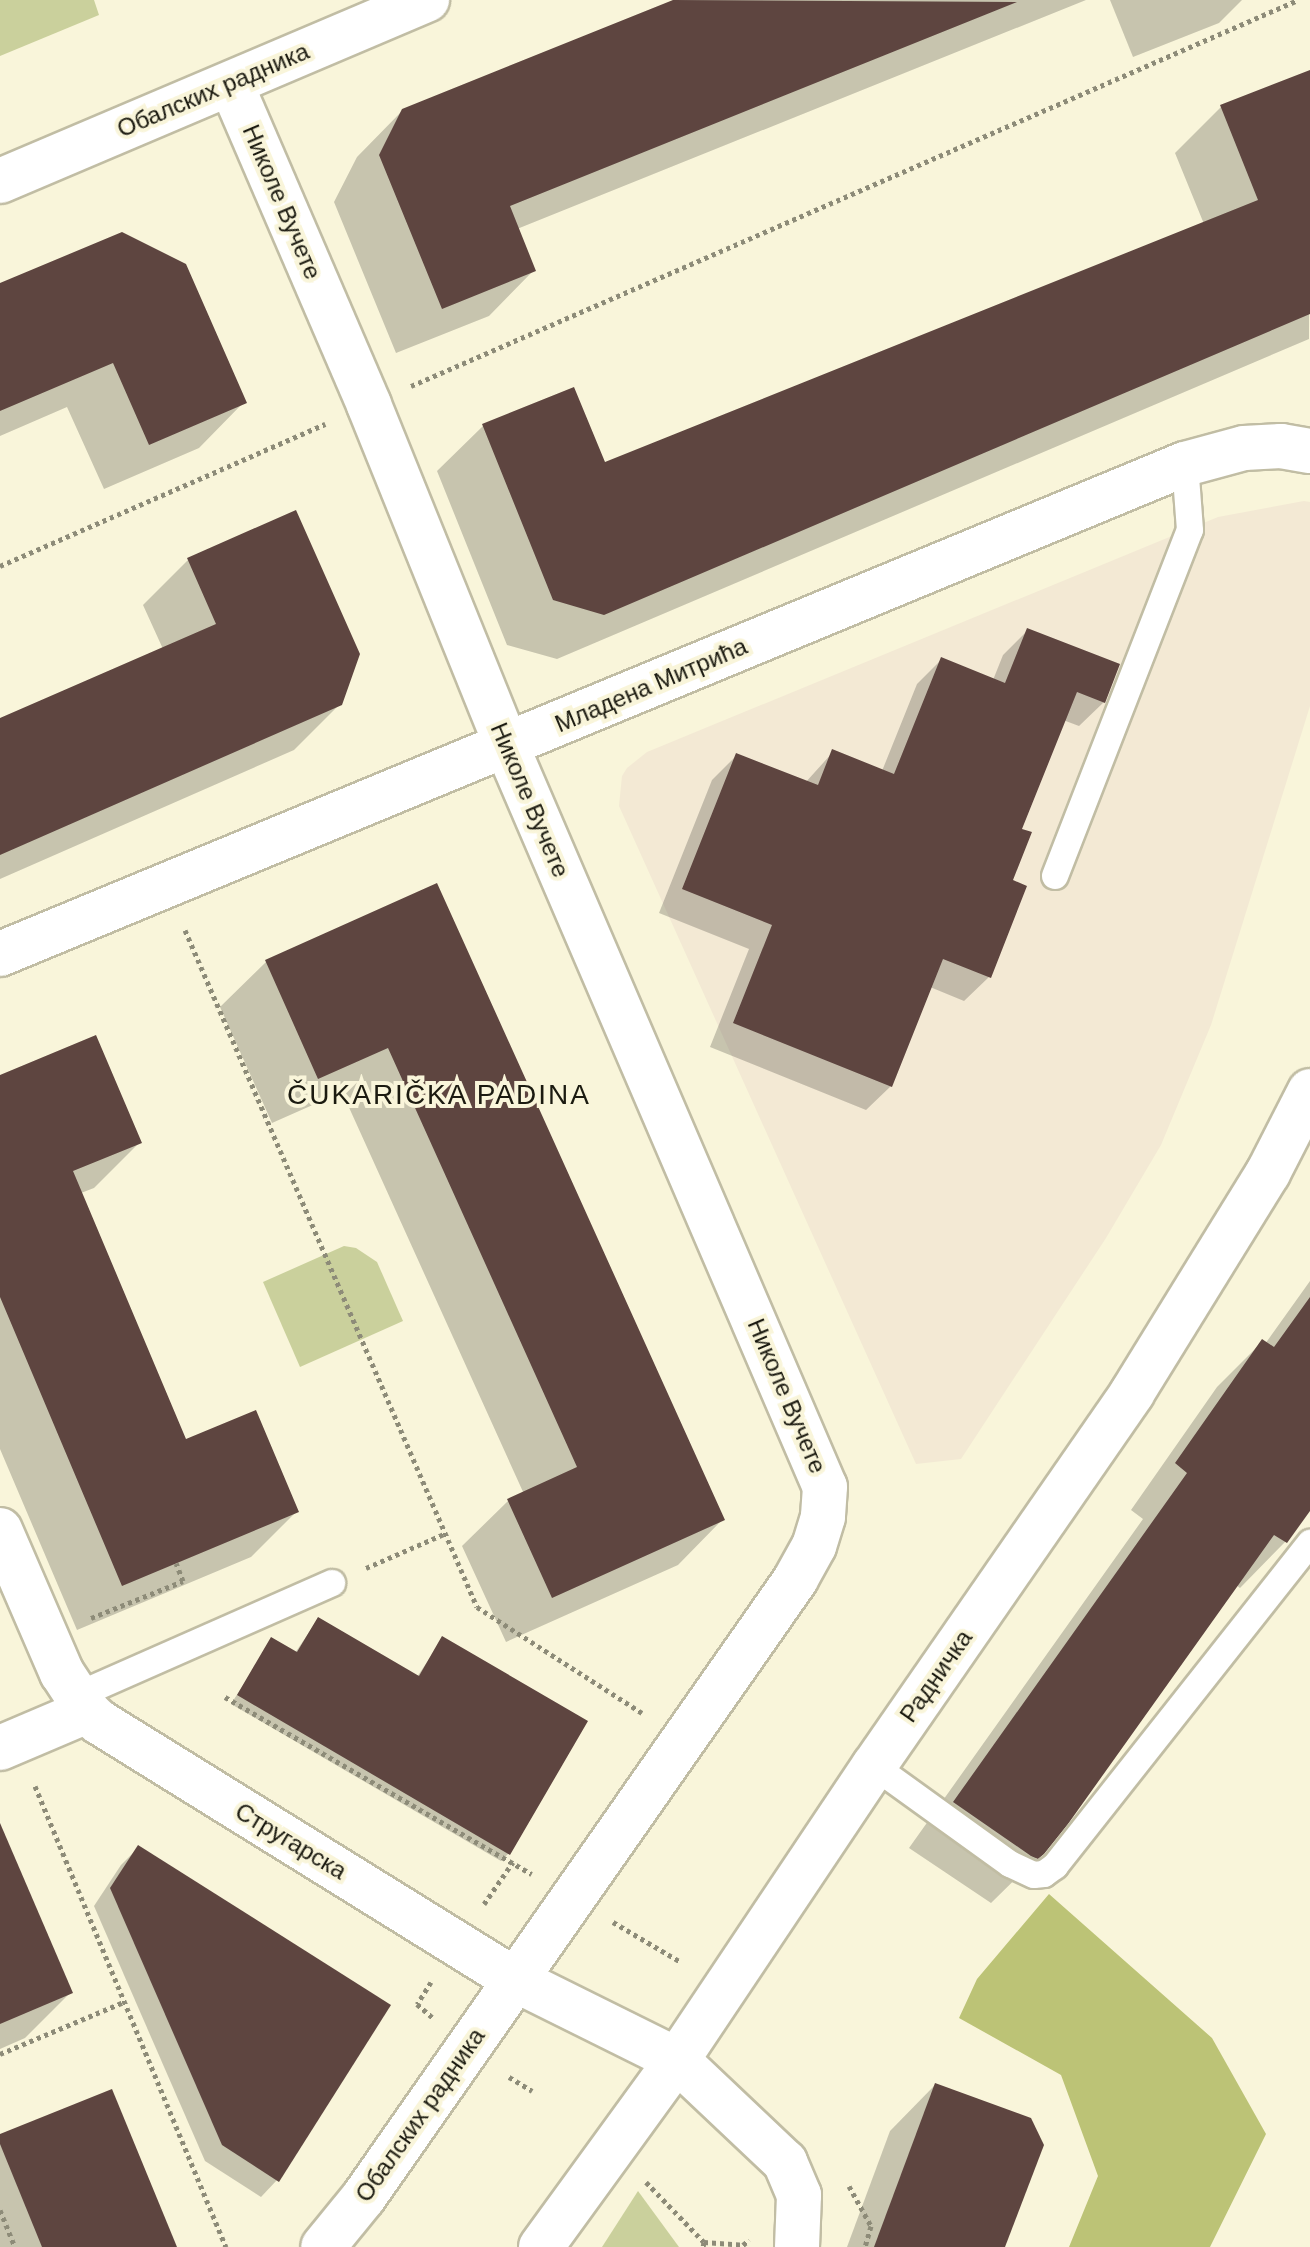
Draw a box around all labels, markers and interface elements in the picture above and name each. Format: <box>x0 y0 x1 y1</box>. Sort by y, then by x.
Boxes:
street label: Обалских радника <box>113 37 313 143</box>
street label: Николе Вучете <box>236 120 328 284</box>
street label: Младена Митрића <box>551 632 751 738</box>
street label: Николе Вучете <box>484 718 576 882</box>
district label: ČUKARIČKA PADINA <box>286 1078 592 1112</box>
street label: Николе Вучете <box>741 1314 833 1478</box>
street label: Радничка <box>894 1624 978 1728</box>
street label: Стругарска <box>230 1797 352 1885</box>
street label: Обалских радника <box>349 2023 491 2207</box>

